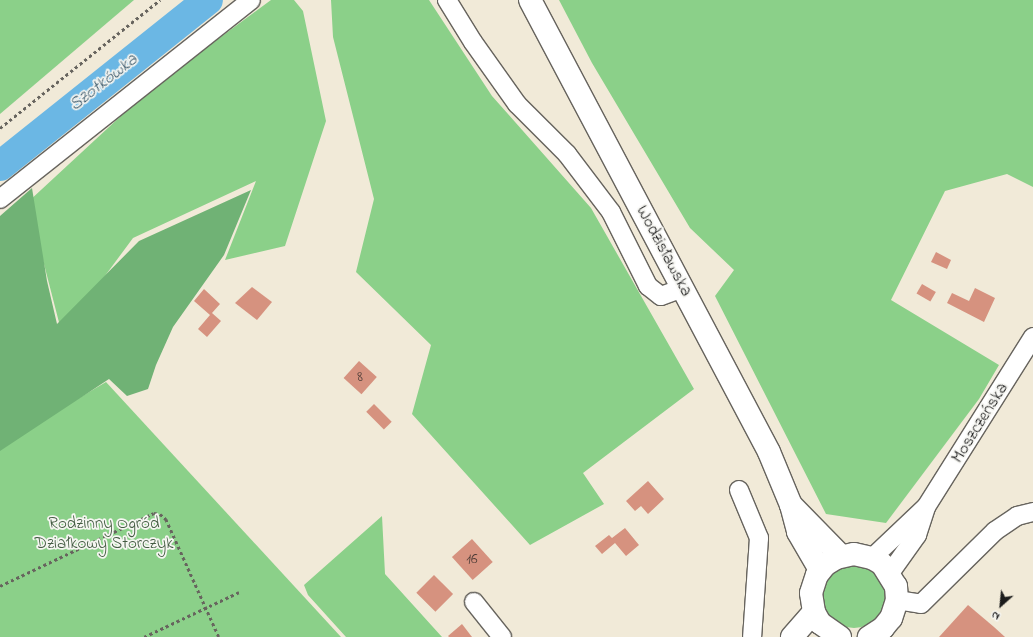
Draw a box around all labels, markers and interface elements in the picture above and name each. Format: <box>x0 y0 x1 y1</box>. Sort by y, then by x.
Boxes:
water label: Szotkówka <box>66 50 142 116</box>
street label: Wodzisławska <box>632 202 696 300</box>
house number: 8 <box>357 369 363 387</box>
street label: Moszczeńska <box>947 379 1013 467</box>
park label: Rodzinny Ogród Działkowy Storczyk <box>34 514 174 554</box>
house number: 16 <box>466 551 478 569</box>
north arrow <box>981 585 1021 625</box>
text: N <box>989 607 1002 625</box>

